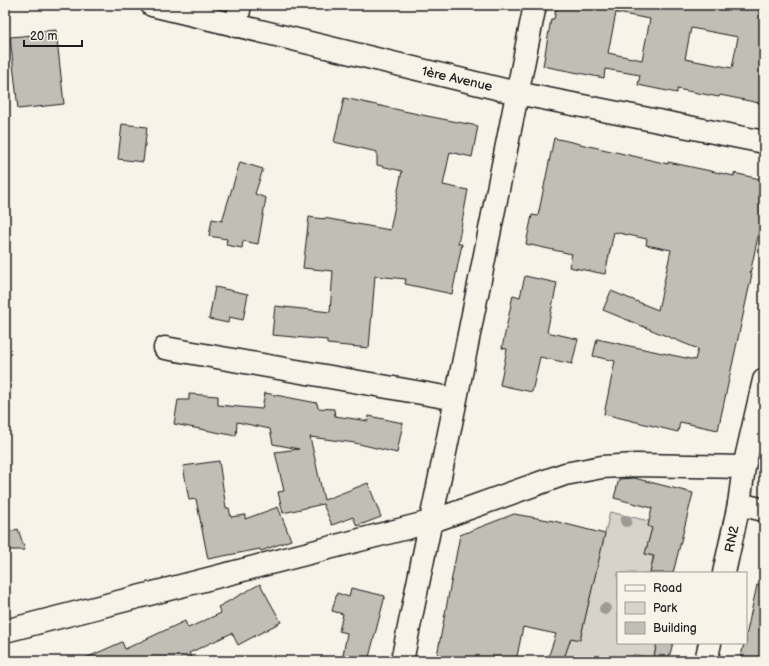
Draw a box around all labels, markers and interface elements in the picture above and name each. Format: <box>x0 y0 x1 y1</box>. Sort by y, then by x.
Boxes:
scale bar <box>24 22 82 48</box>
text: 20 m <box>30 29 57 44</box>
street label: 1ère Avenue <box>420 63 494 95</box>
street label: RN2 <box>721 524 743 554</box>
legend <box>617 572 747 644</box>
text: Road <box>653 581 682 596</box>
text: Park <box>653 601 677 616</box>
text: Building <box>653 621 697 636</box>

